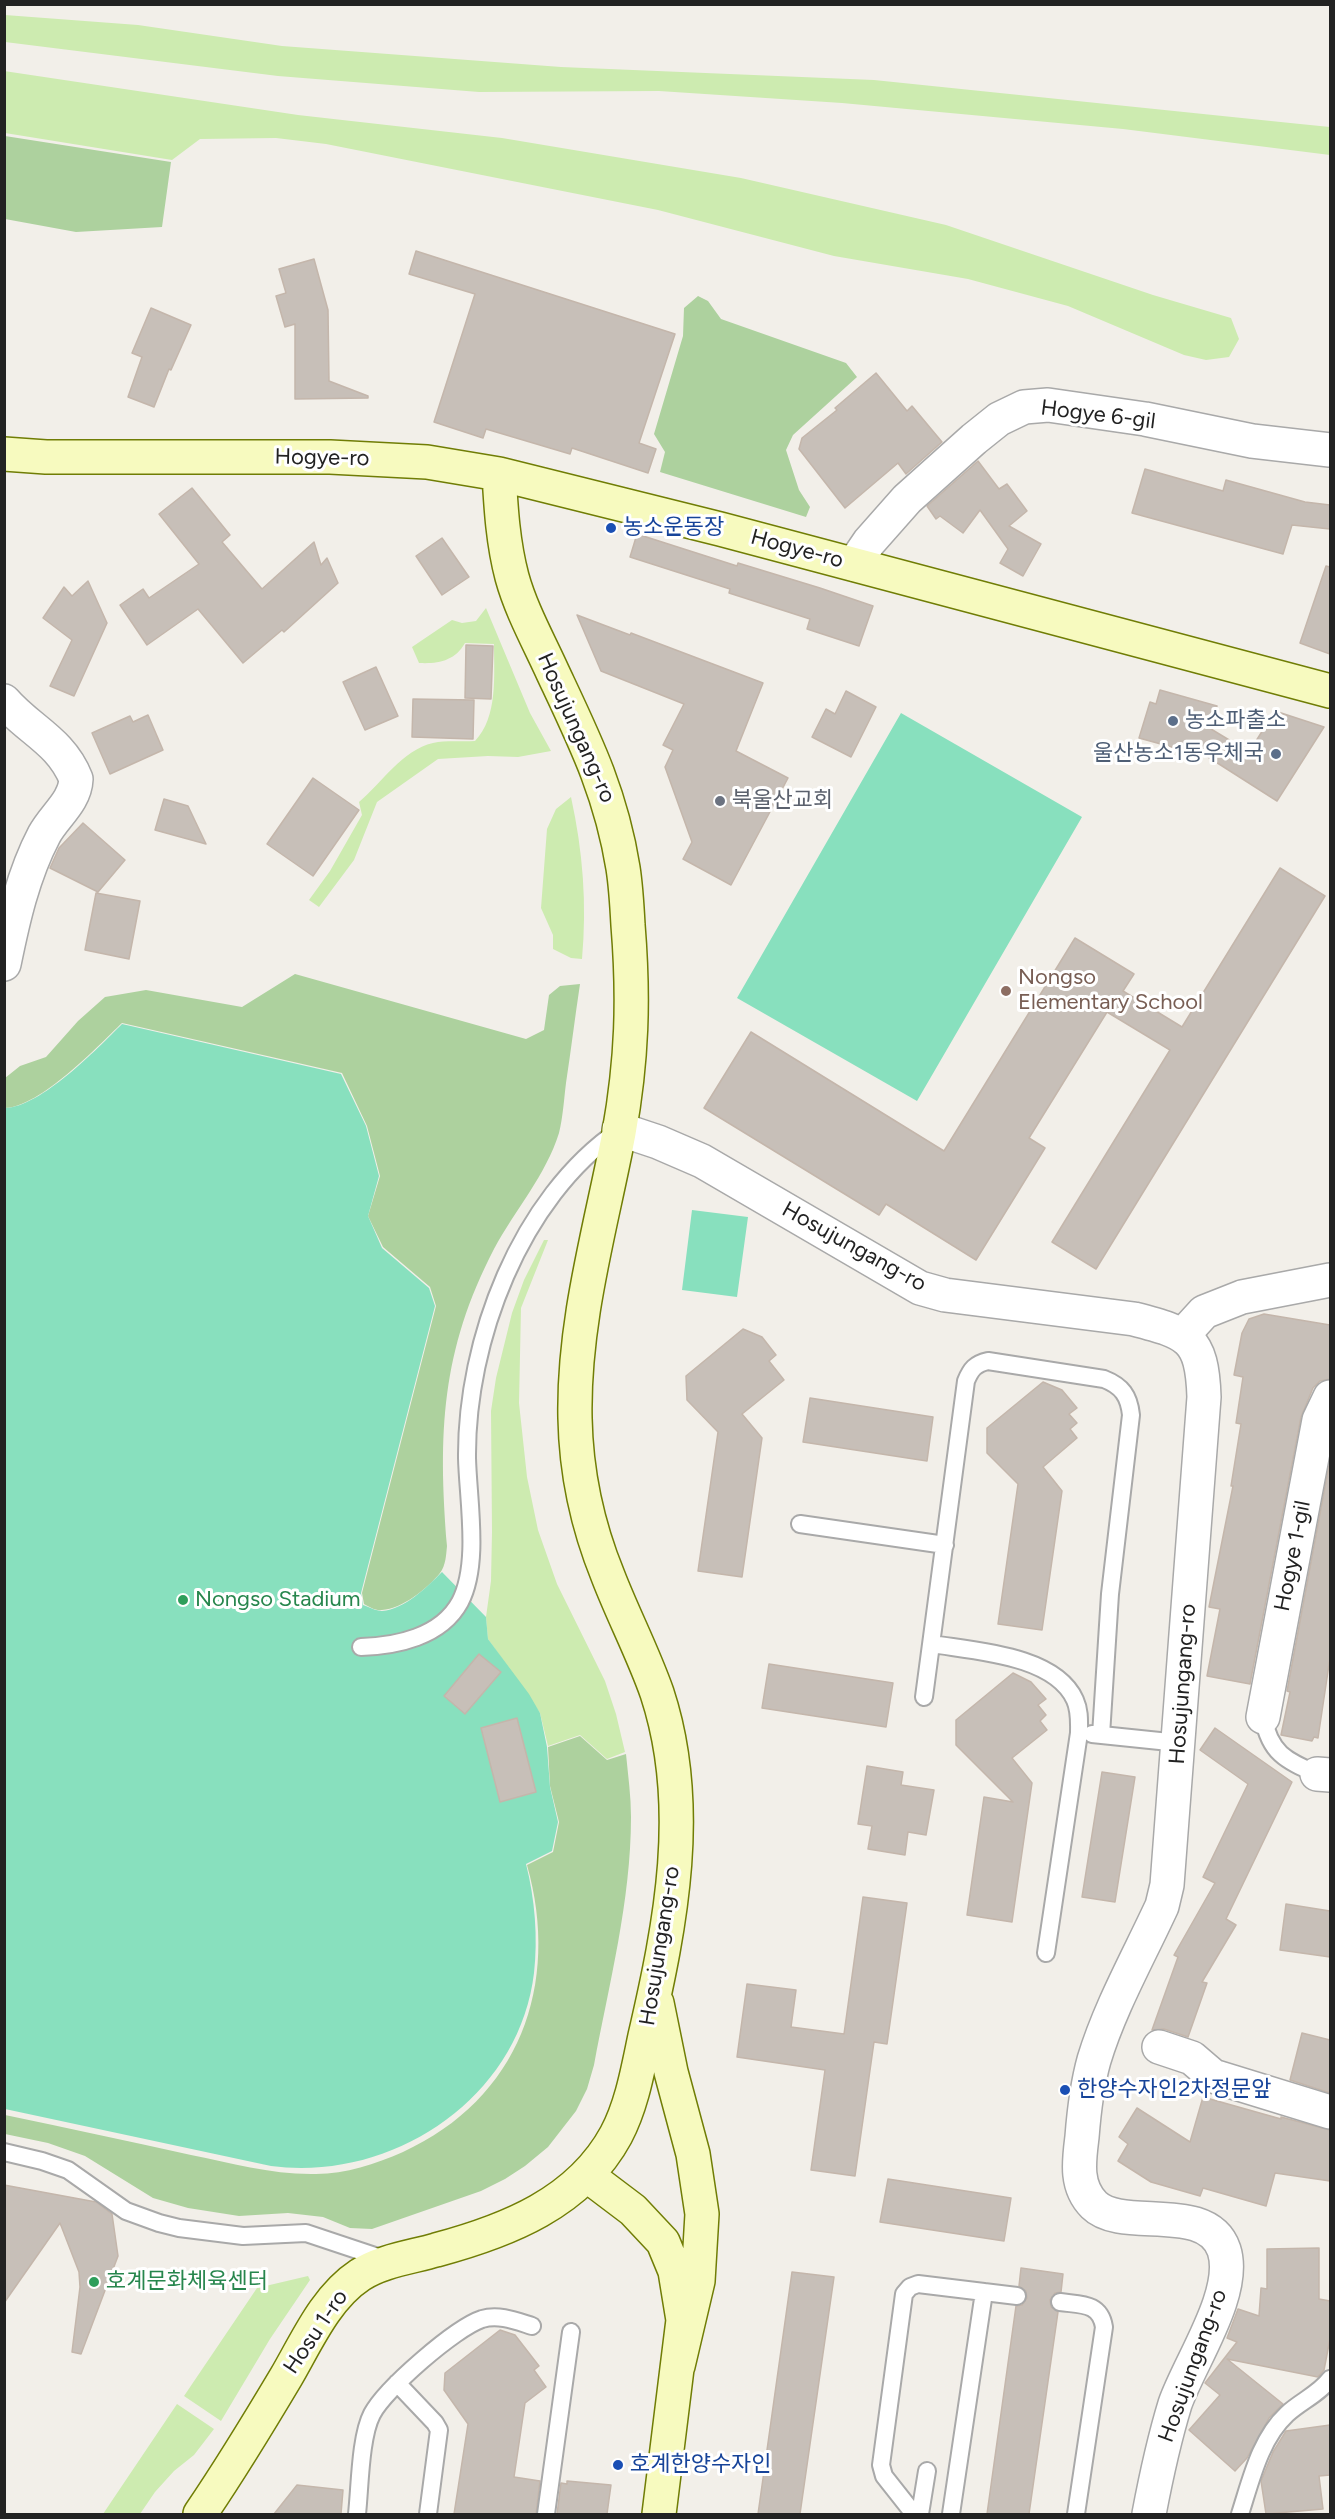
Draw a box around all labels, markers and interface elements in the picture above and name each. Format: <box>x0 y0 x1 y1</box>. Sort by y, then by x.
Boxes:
street label: Hogye 6-gil <box>1039 395 1157 435</box>
street label: Hogye-ro <box>274 444 370 472</box>
place label: 농소운동장 <box>623 515 724 541</box>
marker: 농소운동장 <box>604 521 618 535</box>
street label: Hogye-ro <box>748 524 846 574</box>
street label: Hosujungang-ro <box>531 649 621 807</box>
place label: 농소파출소 <box>1185 708 1286 734</box>
marker: 농소파출소 <box>1166 714 1180 728</box>
place label: 울산농소1동우체국 <box>1093 741 1264 767</box>
marker: 울산농소1동우체국 <box>1269 747 1283 761</box>
place label: 북울산교회 <box>732 788 833 814</box>
marker: 북울산교회 <box>713 794 727 808</box>
place label: Nongso Elementary School <box>1018 965 1203 1016</box>
marker: Nongso Elementary School <box>999 984 1013 998</box>
street label: Hosujungang-ro <box>777 1196 931 1298</box>
street label: Hogye 1-gil <box>1269 1498 1317 1614</box>
place label: Nongso Stadium <box>195 1587 360 1613</box>
marker: Nongso Stadium <box>176 1593 190 1607</box>
street label: Hosujungang-ro <box>1164 1603 1202 1765</box>
street label: Hosujungang-ro <box>634 1864 686 2028</box>
place label: 한양수자인2차정문앞 <box>1077 2077 1271 2103</box>
marker: 한양수자인2차정문앞 <box>1058 2083 1072 2097</box>
place label: 호계문화체육센터 <box>106 2269 268 2295</box>
marker: 호계문화체육센터 <box>87 2275 101 2289</box>
street label: Hosu 1-ro <box>278 2285 354 2379</box>
street label: Hosujungang-ro <box>1153 2286 1233 2446</box>
place label: 호계한양수자인 <box>630 2452 772 2478</box>
marker: 호계한양수자인 <box>611 2458 625 2472</box>

